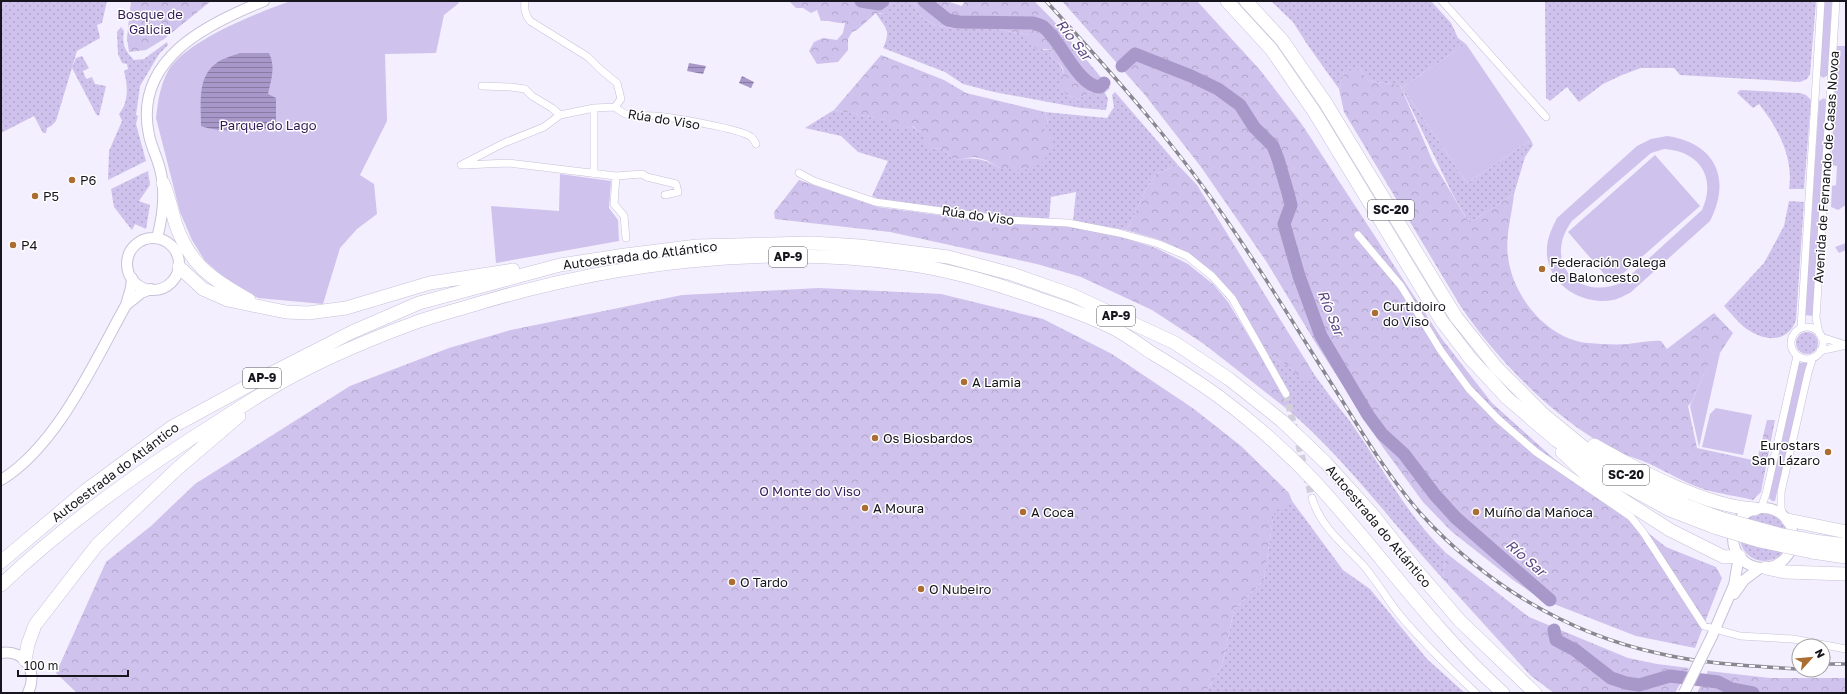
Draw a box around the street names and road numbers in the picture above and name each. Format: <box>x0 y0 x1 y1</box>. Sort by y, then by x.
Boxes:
street label: Avenida de Fernando de Casas Novoa <box>1810 50 1842 284</box>
street label: Rúa do Viso <box>627 105 701 133</box>
road number: SC-20 <box>1368 200 1414 220</box>
street label: Rúa do Viso <box>941 202 1015 228</box>
street label: Autoestrada do Atlántico <box>562 238 718 272</box>
road number: AP-9 <box>769 247 807 267</box>
road number: AP-9 <box>1097 306 1135 326</box>
road number: AP-9 <box>243 368 281 388</box>
street label: Autoestrada do Atlántico <box>48 419 182 525</box>
street label: Autoestrada do Atlántico <box>1323 461 1435 591</box>
road number: SC-20 <box>1603 465 1649 485</box>

